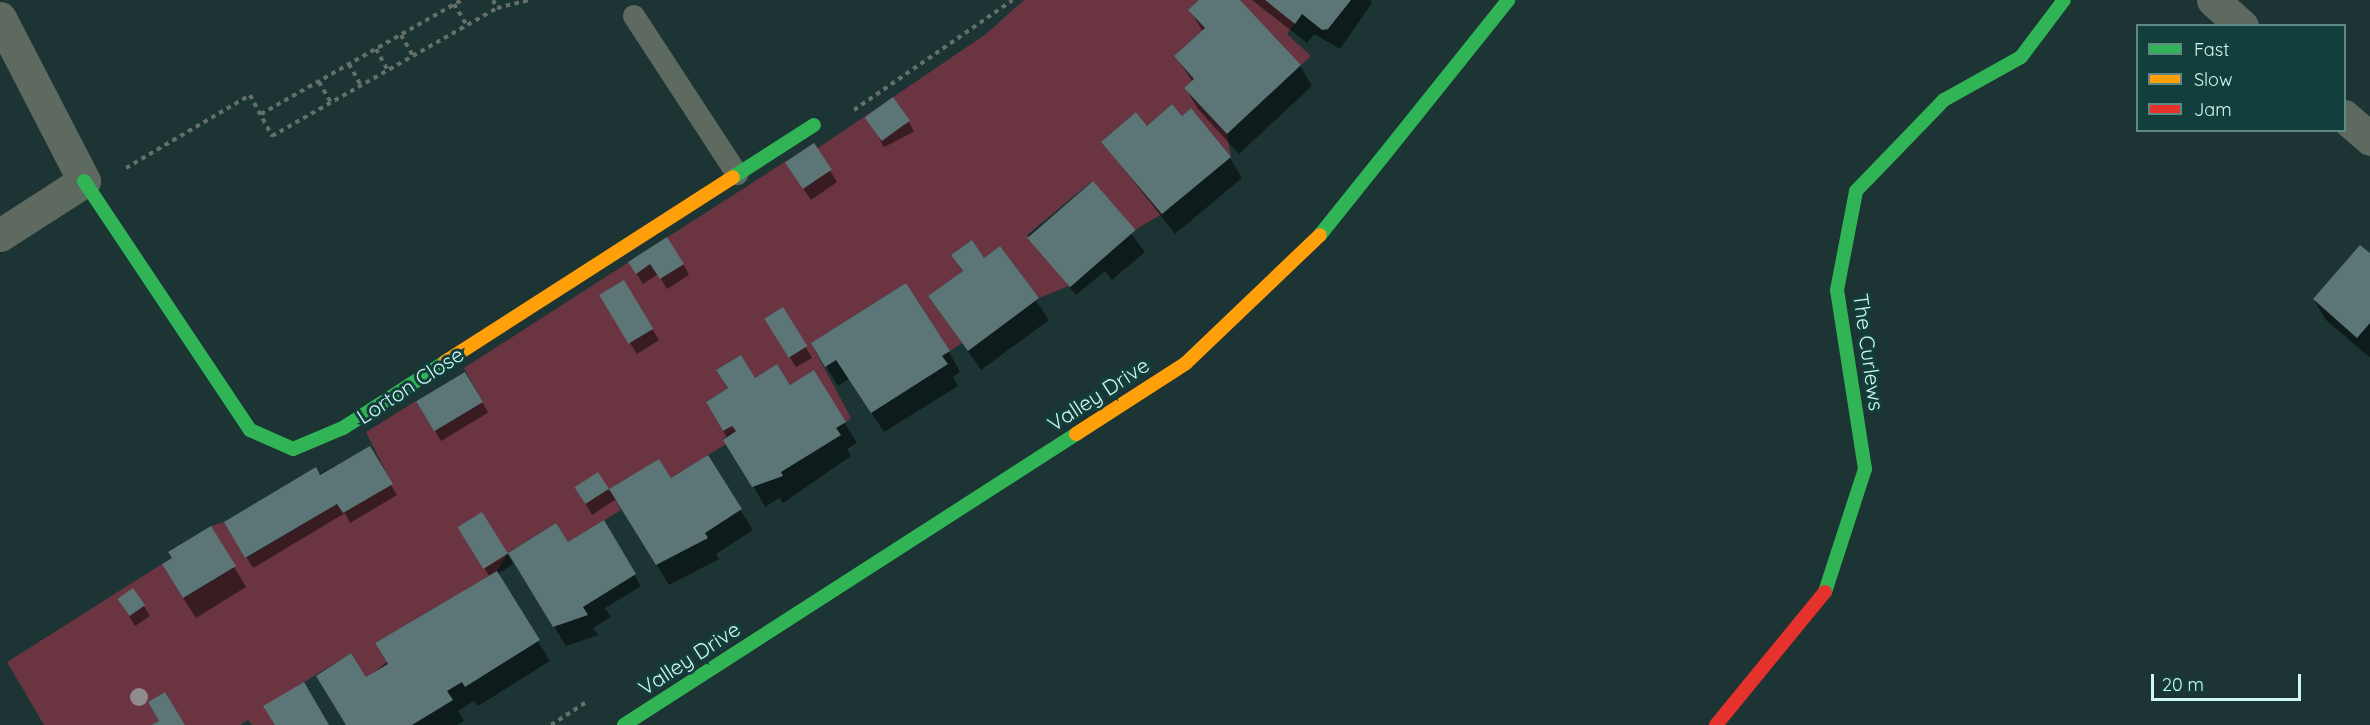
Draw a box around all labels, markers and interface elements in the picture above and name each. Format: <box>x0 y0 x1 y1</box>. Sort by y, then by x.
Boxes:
legend <box>2136 24 2346 132</box>
text: Fast <box>2194 38 2229 61</box>
text: Slow <box>2194 68 2232 91</box>
text: Jam <box>2194 98 2232 121</box>
street label: The Curlews <box>1848 292 1890 412</box>
street label: Lorton Close <box>352 341 468 429</box>
street label: Valley Drive <box>1043 352 1153 436</box>
street label: Valley Drive <box>634 616 744 700</box>
scale bar <box>2154 662 2304 700</box>
text: 20 m <box>2162 673 2204 696</box>

